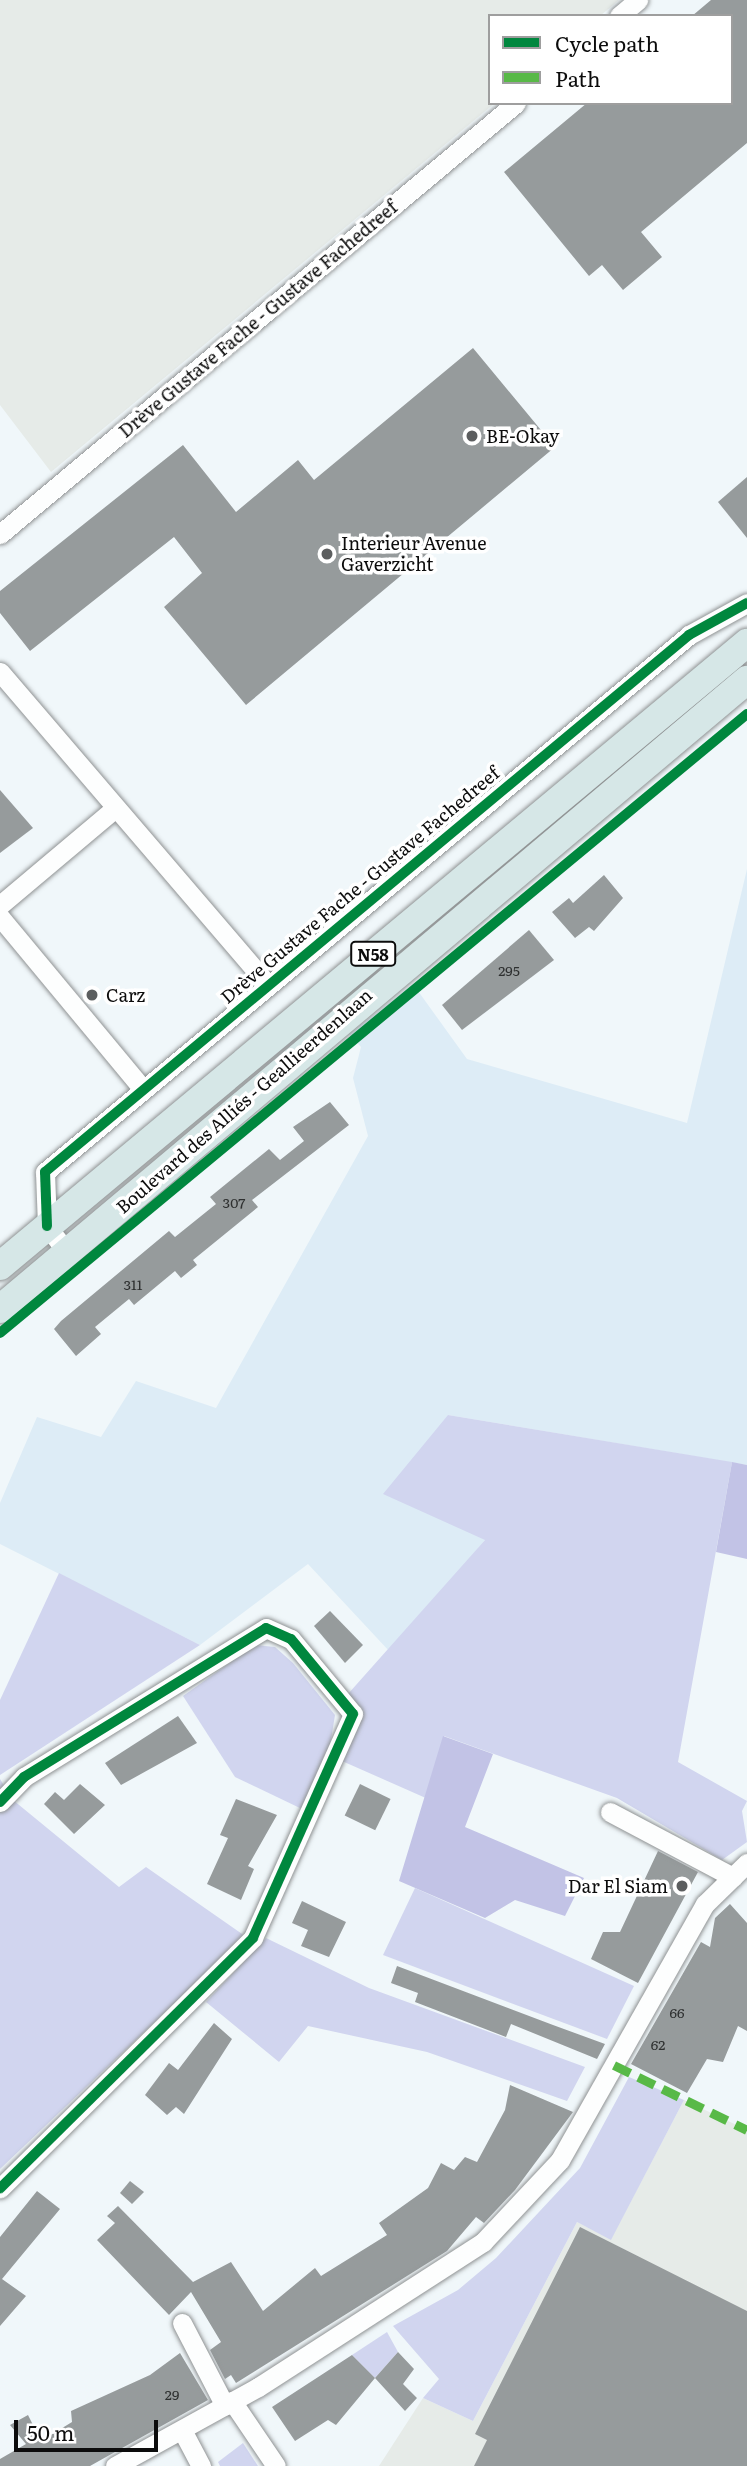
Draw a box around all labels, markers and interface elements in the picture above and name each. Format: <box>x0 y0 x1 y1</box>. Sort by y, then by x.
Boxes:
legend <box>488 14 733 105</box>
text: Cycle path <box>555 27 659 58</box>
text: Path <box>555 62 601 93</box>
street label: Drève Gustave Fache - Gustave Fachedreef <box>114 196 402 442</box>
place label: BE-Okay <box>486 425 559 447</box>
marker: BE-Okay <box>464 428 480 444</box>
place label: Interieur Avenue Gaverzicht <box>341 533 487 576</box>
marker: Interieur Avenue Gaverzicht <box>319 546 335 562</box>
street label: Drève Gustave Fache - Gustave Fachedreef <box>216 762 504 1008</box>
road number: N58 <box>348 942 398 966</box>
house number: 295 <box>498 962 520 978</box>
place label: Carz <box>106 984 145 1006</box>
street label: Boulevard des Alliés - Geallieerdenlaan <box>112 984 376 1218</box>
marker: Carz <box>84 987 100 1003</box>
house number: 307 <box>223 1194 245 1210</box>
house number: 311 <box>124 1276 142 1292</box>
place label: Dar El Siam <box>568 1875 668 1897</box>
marker: Dar El Siam <box>674 1878 690 1894</box>
house number: 66 <box>669 2004 685 2020</box>
house number: 62 <box>651 2036 665 2052</box>
house number: 29 <box>165 2386 179 2402</box>
scale bar <box>18 2406 161 2450</box>
text: 50 m <box>27 2416 74 2447</box>

